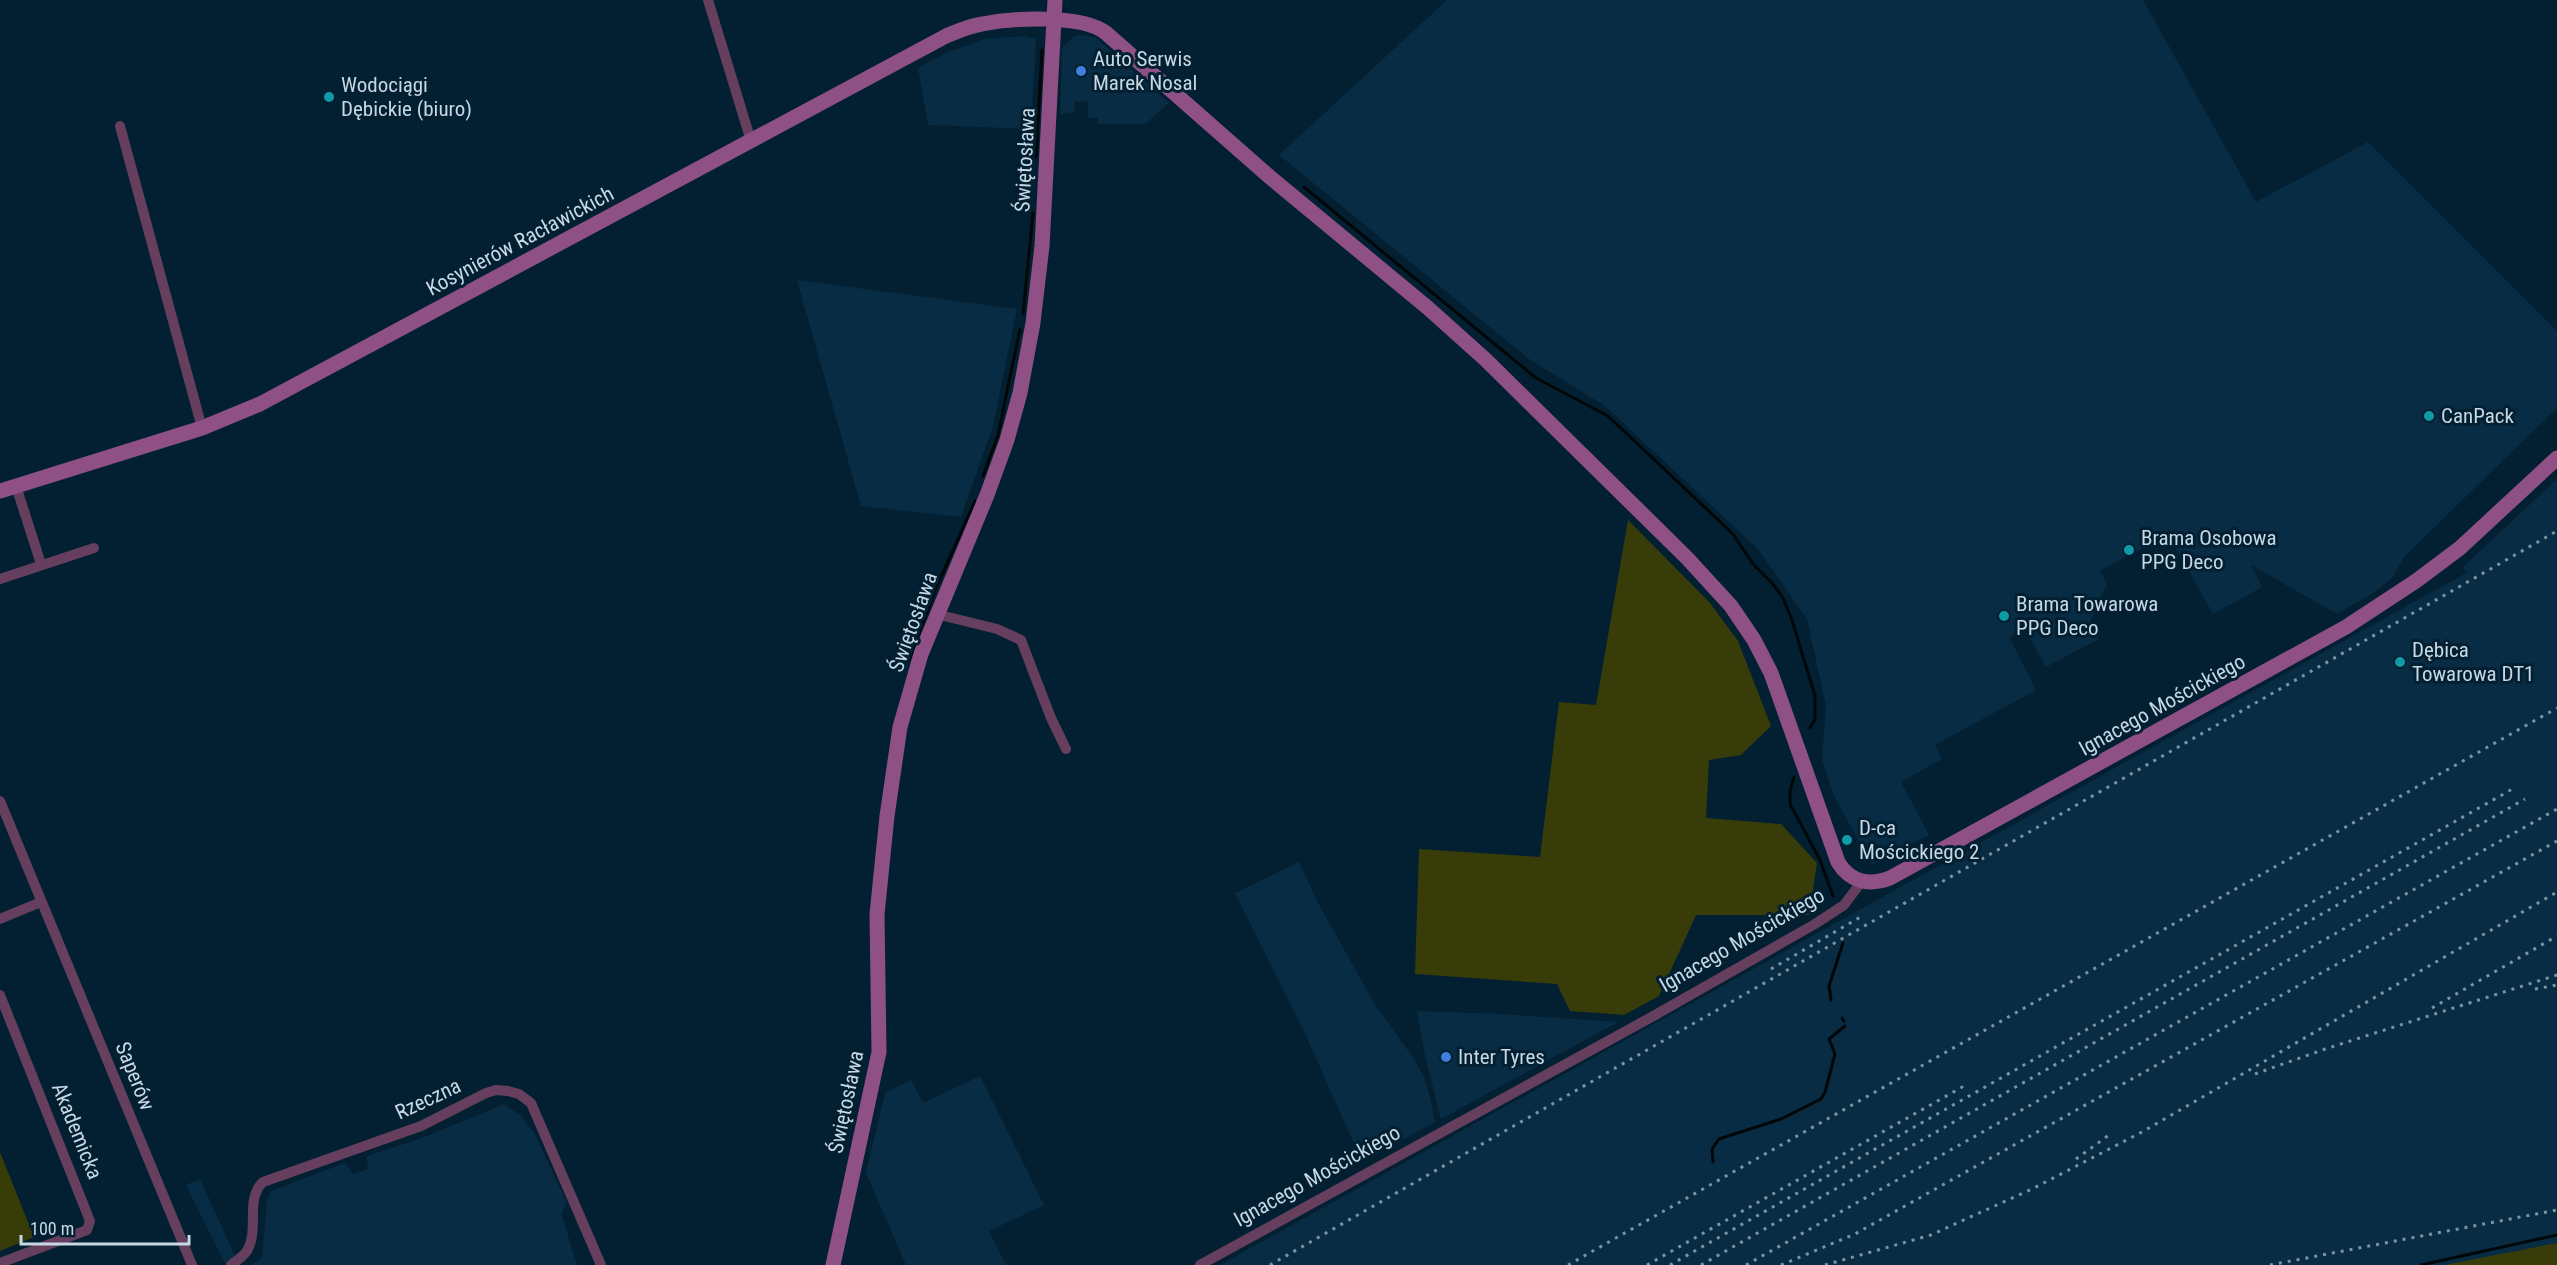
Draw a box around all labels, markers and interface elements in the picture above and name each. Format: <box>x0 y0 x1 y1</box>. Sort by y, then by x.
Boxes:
place label: Auto Serwis Marek Nosal <box>1093 47 1197 95</box>
marker: Auto Serwis Marek Nosal <box>1074 64 1088 78</box>
place label: Wodociągi Dębickie (biuro) <box>341 73 472 121</box>
marker: Wodociągi Dębickie (biuro) <box>322 90 336 104</box>
street label: Świętosława <box>1010 107 1040 213</box>
street label: Kosynierów Racławickich <box>422 181 618 301</box>
place label: CanPack <box>2441 404 2514 428</box>
marker: CanPack <box>2422 409 2436 423</box>
place label: Brama Osobowa PPG Deco <box>2141 526 2277 574</box>
marker: Brama Osobowa PPG Deco <box>2122 543 2136 557</box>
street label: Świętosława <box>884 569 942 675</box>
place label: Brama Towarowa PPG Deco <box>2016 592 2158 640</box>
marker: Brama Towarowa PPG Deco <box>1997 609 2011 623</box>
place label: Dębica Towarowa DT1 <box>2412 638 2534 686</box>
street label: Ignacego Mościckiego <box>2075 649 2249 761</box>
marker: Dębica Towarowa DT1 <box>2393 655 2407 669</box>
place label: D-ca Mościckiego 2 <box>1859 816 1979 864</box>
marker: D-ca Mościckiego 2 <box>1840 833 1854 847</box>
street label: Ignacego Mościckiego <box>1655 883 1829 997</box>
street label: Saperów <box>110 1038 160 1114</box>
place label: Inter Tyres <box>1458 1045 1545 1069</box>
street label: Świętosława <box>823 1048 869 1156</box>
marker: Inter Tyres <box>1439 1050 1453 1064</box>
street label: Rzeczna <box>392 1074 464 1124</box>
street label: Akademicka <box>47 1079 107 1183</box>
street label: Ignacego Mościckiego <box>1230 1120 1404 1232</box>
scale bar <box>21 1208 189 1246</box>
text: 100 m <box>30 1218 74 1239</box>

